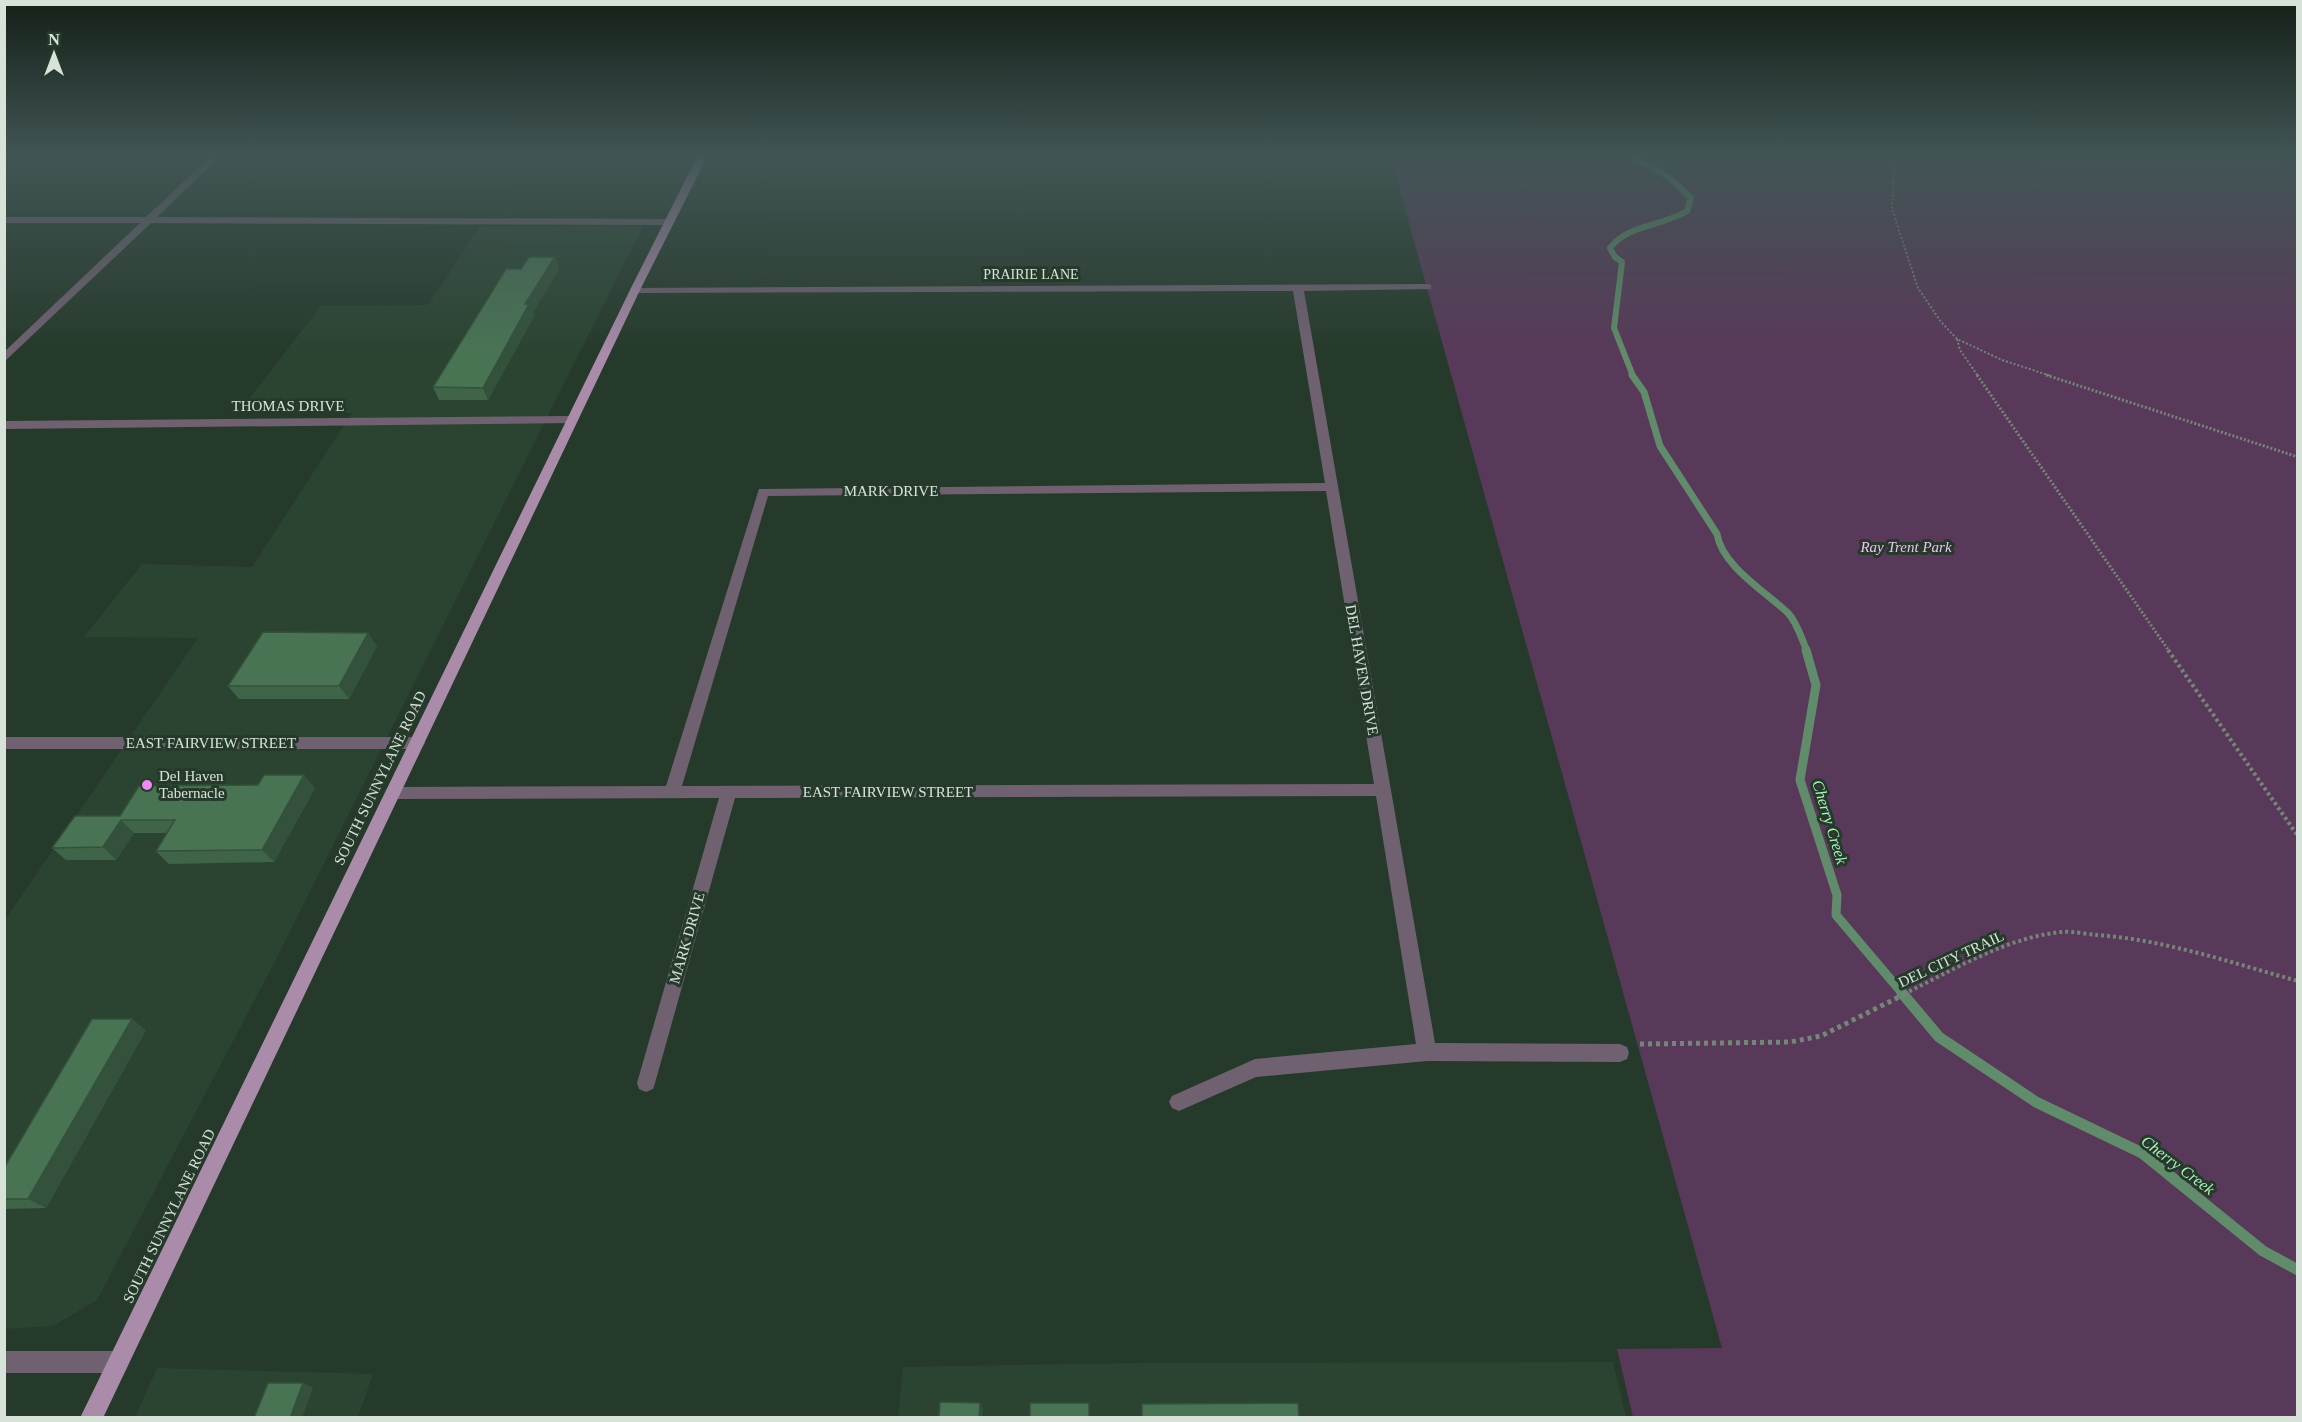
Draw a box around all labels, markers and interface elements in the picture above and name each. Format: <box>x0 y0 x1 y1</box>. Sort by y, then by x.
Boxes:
north arrow <box>24 24 84 84</box>
text: N <box>48 31 60 48</box>
street label: PRAIRIE LANE <box>983 267 1079 282</box>
street label: THOMAS DRIVE <box>232 398 344 414</box>
street label: MARK DRIVE <box>844 483 938 499</box>
park label: Ray Trent Park <box>1859 539 1952 555</box>
street label: DEL HAVEN DRIVE <box>1343 603 1381 737</box>
street label: SOUTH SUNNYLANE ROAD <box>331 688 429 868</box>
street label: EAST FAIRVIEW STREET <box>126 735 296 751</box>
place label: Del Haven Tabernacle <box>159 768 225 801</box>
marker: Del Haven Tabernacle <box>140 778 154 792</box>
water label: Cherry Creek <box>1808 778 1851 867</box>
street label: EAST FAIRVIEW STREET <box>803 784 973 800</box>
street label: MARK DRIVE <box>666 890 708 986</box>
street label: DEL CITY TRAIL <box>1896 928 2006 990</box>
street label: SOUTH SUNNYLANE ROAD <box>120 1126 218 1306</box>
water label: Cherry Creek <box>2138 1132 2219 1199</box>

